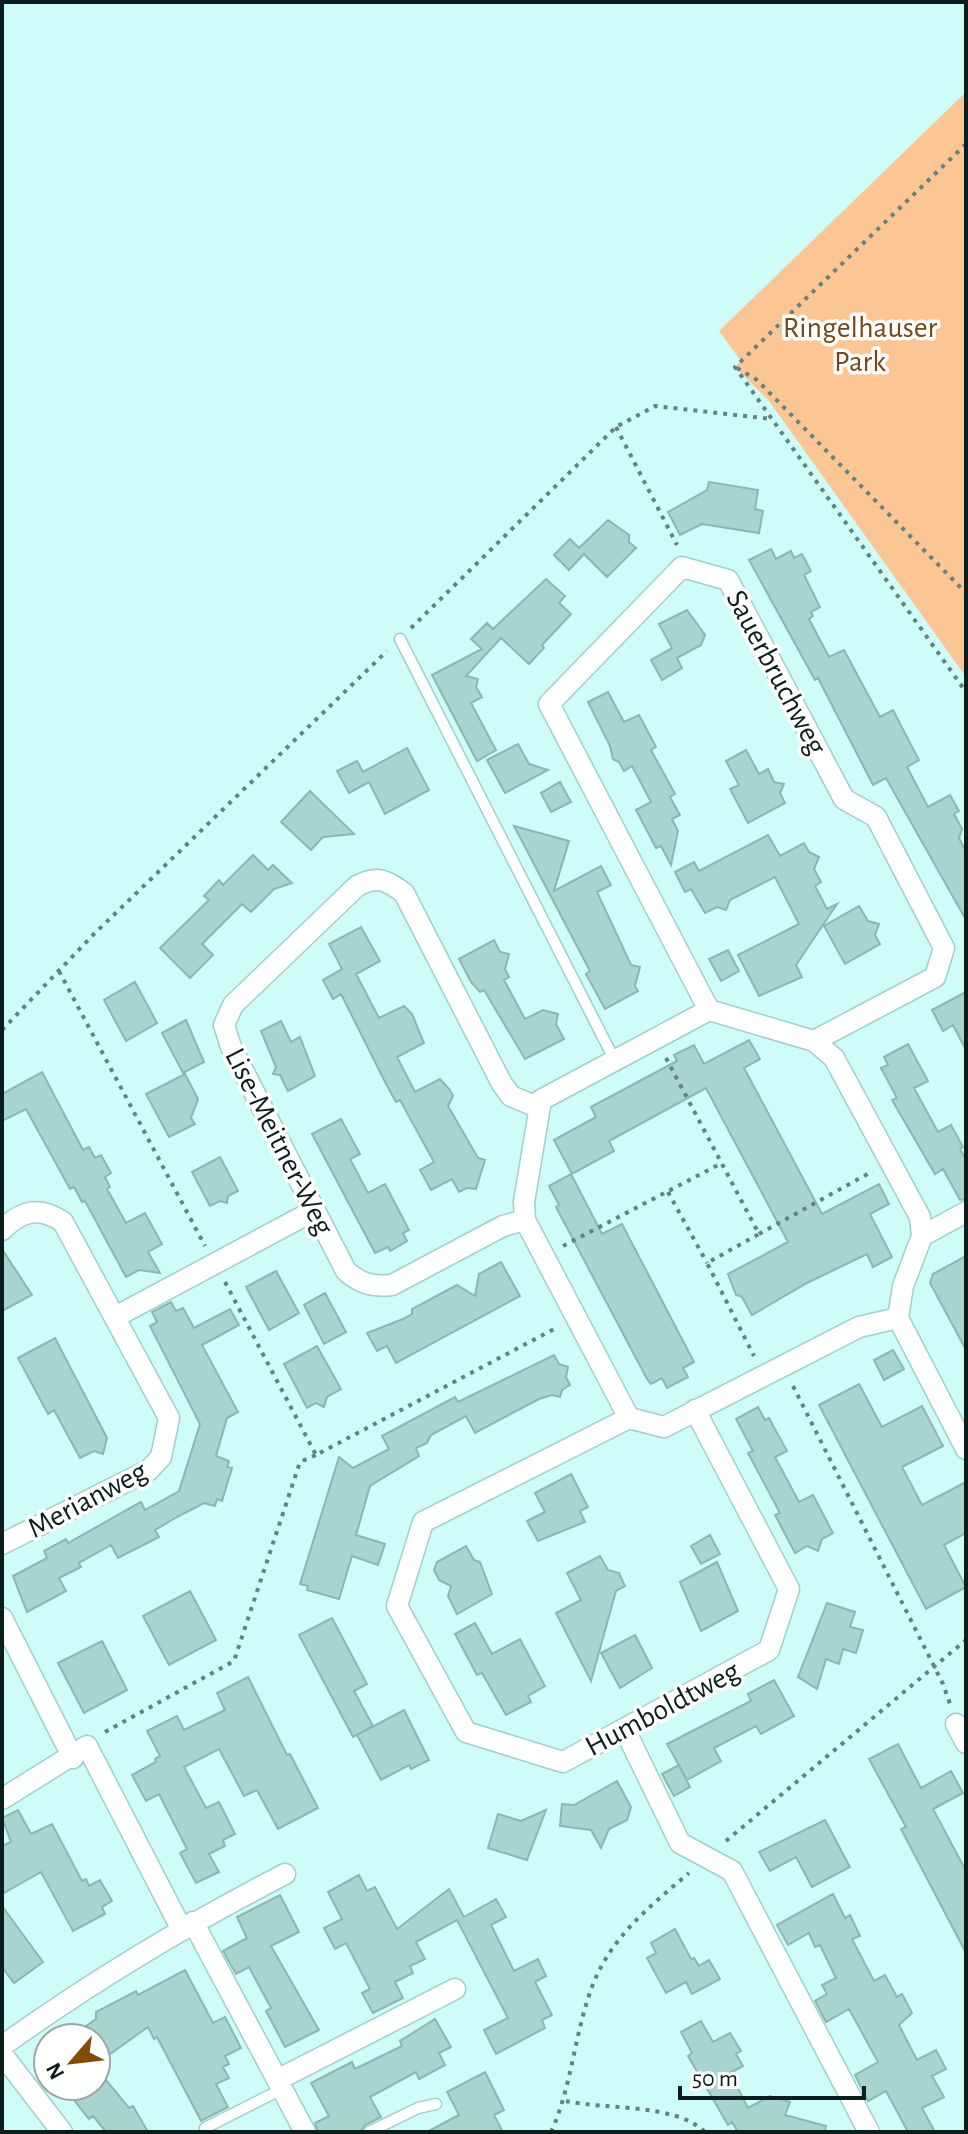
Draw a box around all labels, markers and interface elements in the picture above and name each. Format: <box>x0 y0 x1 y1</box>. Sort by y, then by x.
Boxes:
park label: Ringelhauser Park <box>783 313 938 377</box>
street label: Sauerbruchweg <box>720 586 832 760</box>
street label: Lise-Meitner-Weg <box>219 1043 339 1240</box>
street label: Merianweg <box>23 1456 152 1544</box>
street label: Humboldtweg <box>580 1656 745 1762</box>
north arrow <box>32 2022 112 2102</box>
scale bar <box>680 2050 864 2100</box>
text: N <box>42 2059 69 2083</box>
text: 50 m <box>692 2067 738 2091</box>

